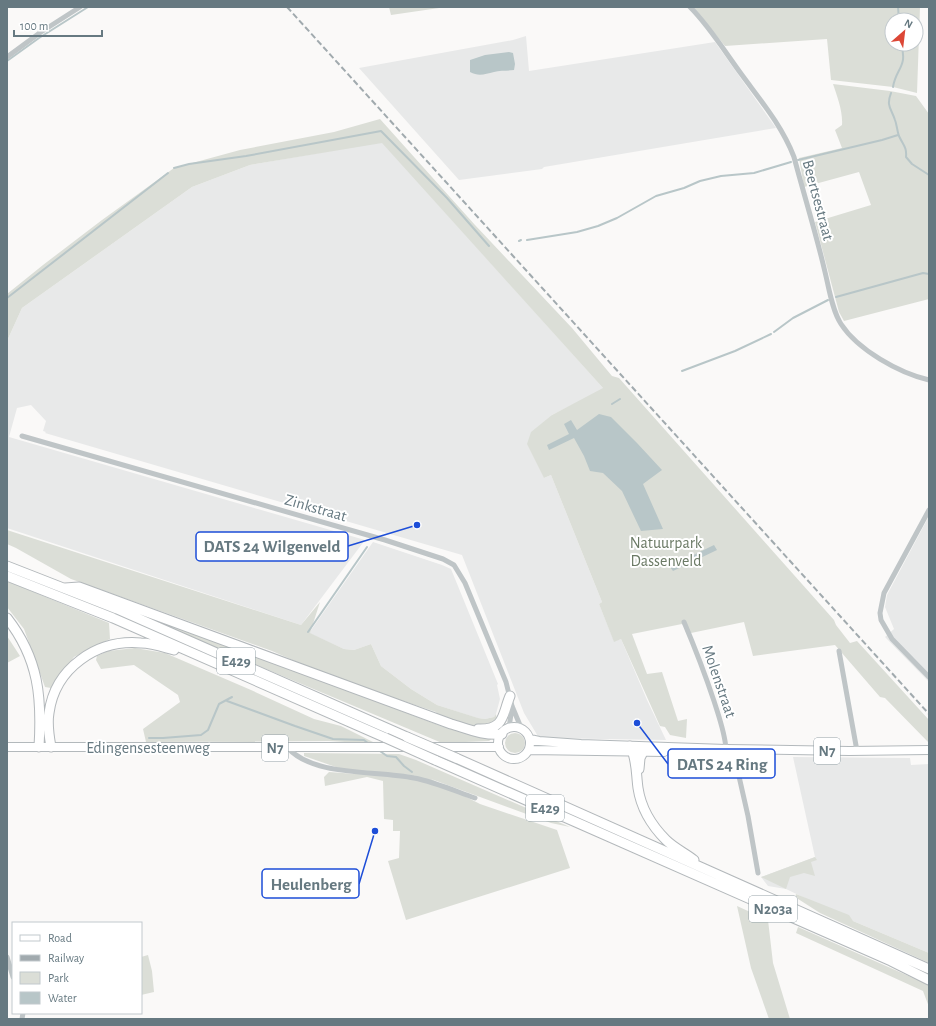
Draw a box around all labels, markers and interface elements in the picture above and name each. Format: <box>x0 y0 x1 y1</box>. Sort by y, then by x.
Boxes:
scale bar <box>14 12 102 38</box>
north arrow <box>884 12 924 52</box>
text: N <box>902 17 914 30</box>
text: 100 m <box>20 20 48 32</box>
street label: Beertsestraat <box>800 158 836 242</box>
street label: Zinkstraat <box>283 491 349 524</box>
callout: DATS 24 Wilgenveld <box>196 532 348 561</box>
park label: Natuurpark Dassenveld <box>630 535 703 569</box>
text: DATS 24 Wilgenveld <box>204 538 340 555</box>
street label: Molenstraat <box>699 643 739 720</box>
road number: E429 <box>217 648 255 674</box>
road number: N7 <box>262 735 288 761</box>
road number: N7 <box>814 738 840 764</box>
street label: Edingensesteenweg <box>86 740 210 756</box>
callout: DATS 24 Ring <box>668 749 775 778</box>
text: DATS 24 Ring <box>677 756 768 773</box>
road number: E429 <box>526 795 564 821</box>
callout: Heulenberg <box>262 869 359 898</box>
text: Heulenberg <box>270 876 352 893</box>
road number: N203a <box>749 896 797 922</box>
legend <box>12 922 142 1014</box>
text: Road <box>48 932 72 944</box>
text: Railway <box>48 952 84 965</box>
text: Park <box>48 972 69 984</box>
text: Water <box>48 992 77 1004</box>

